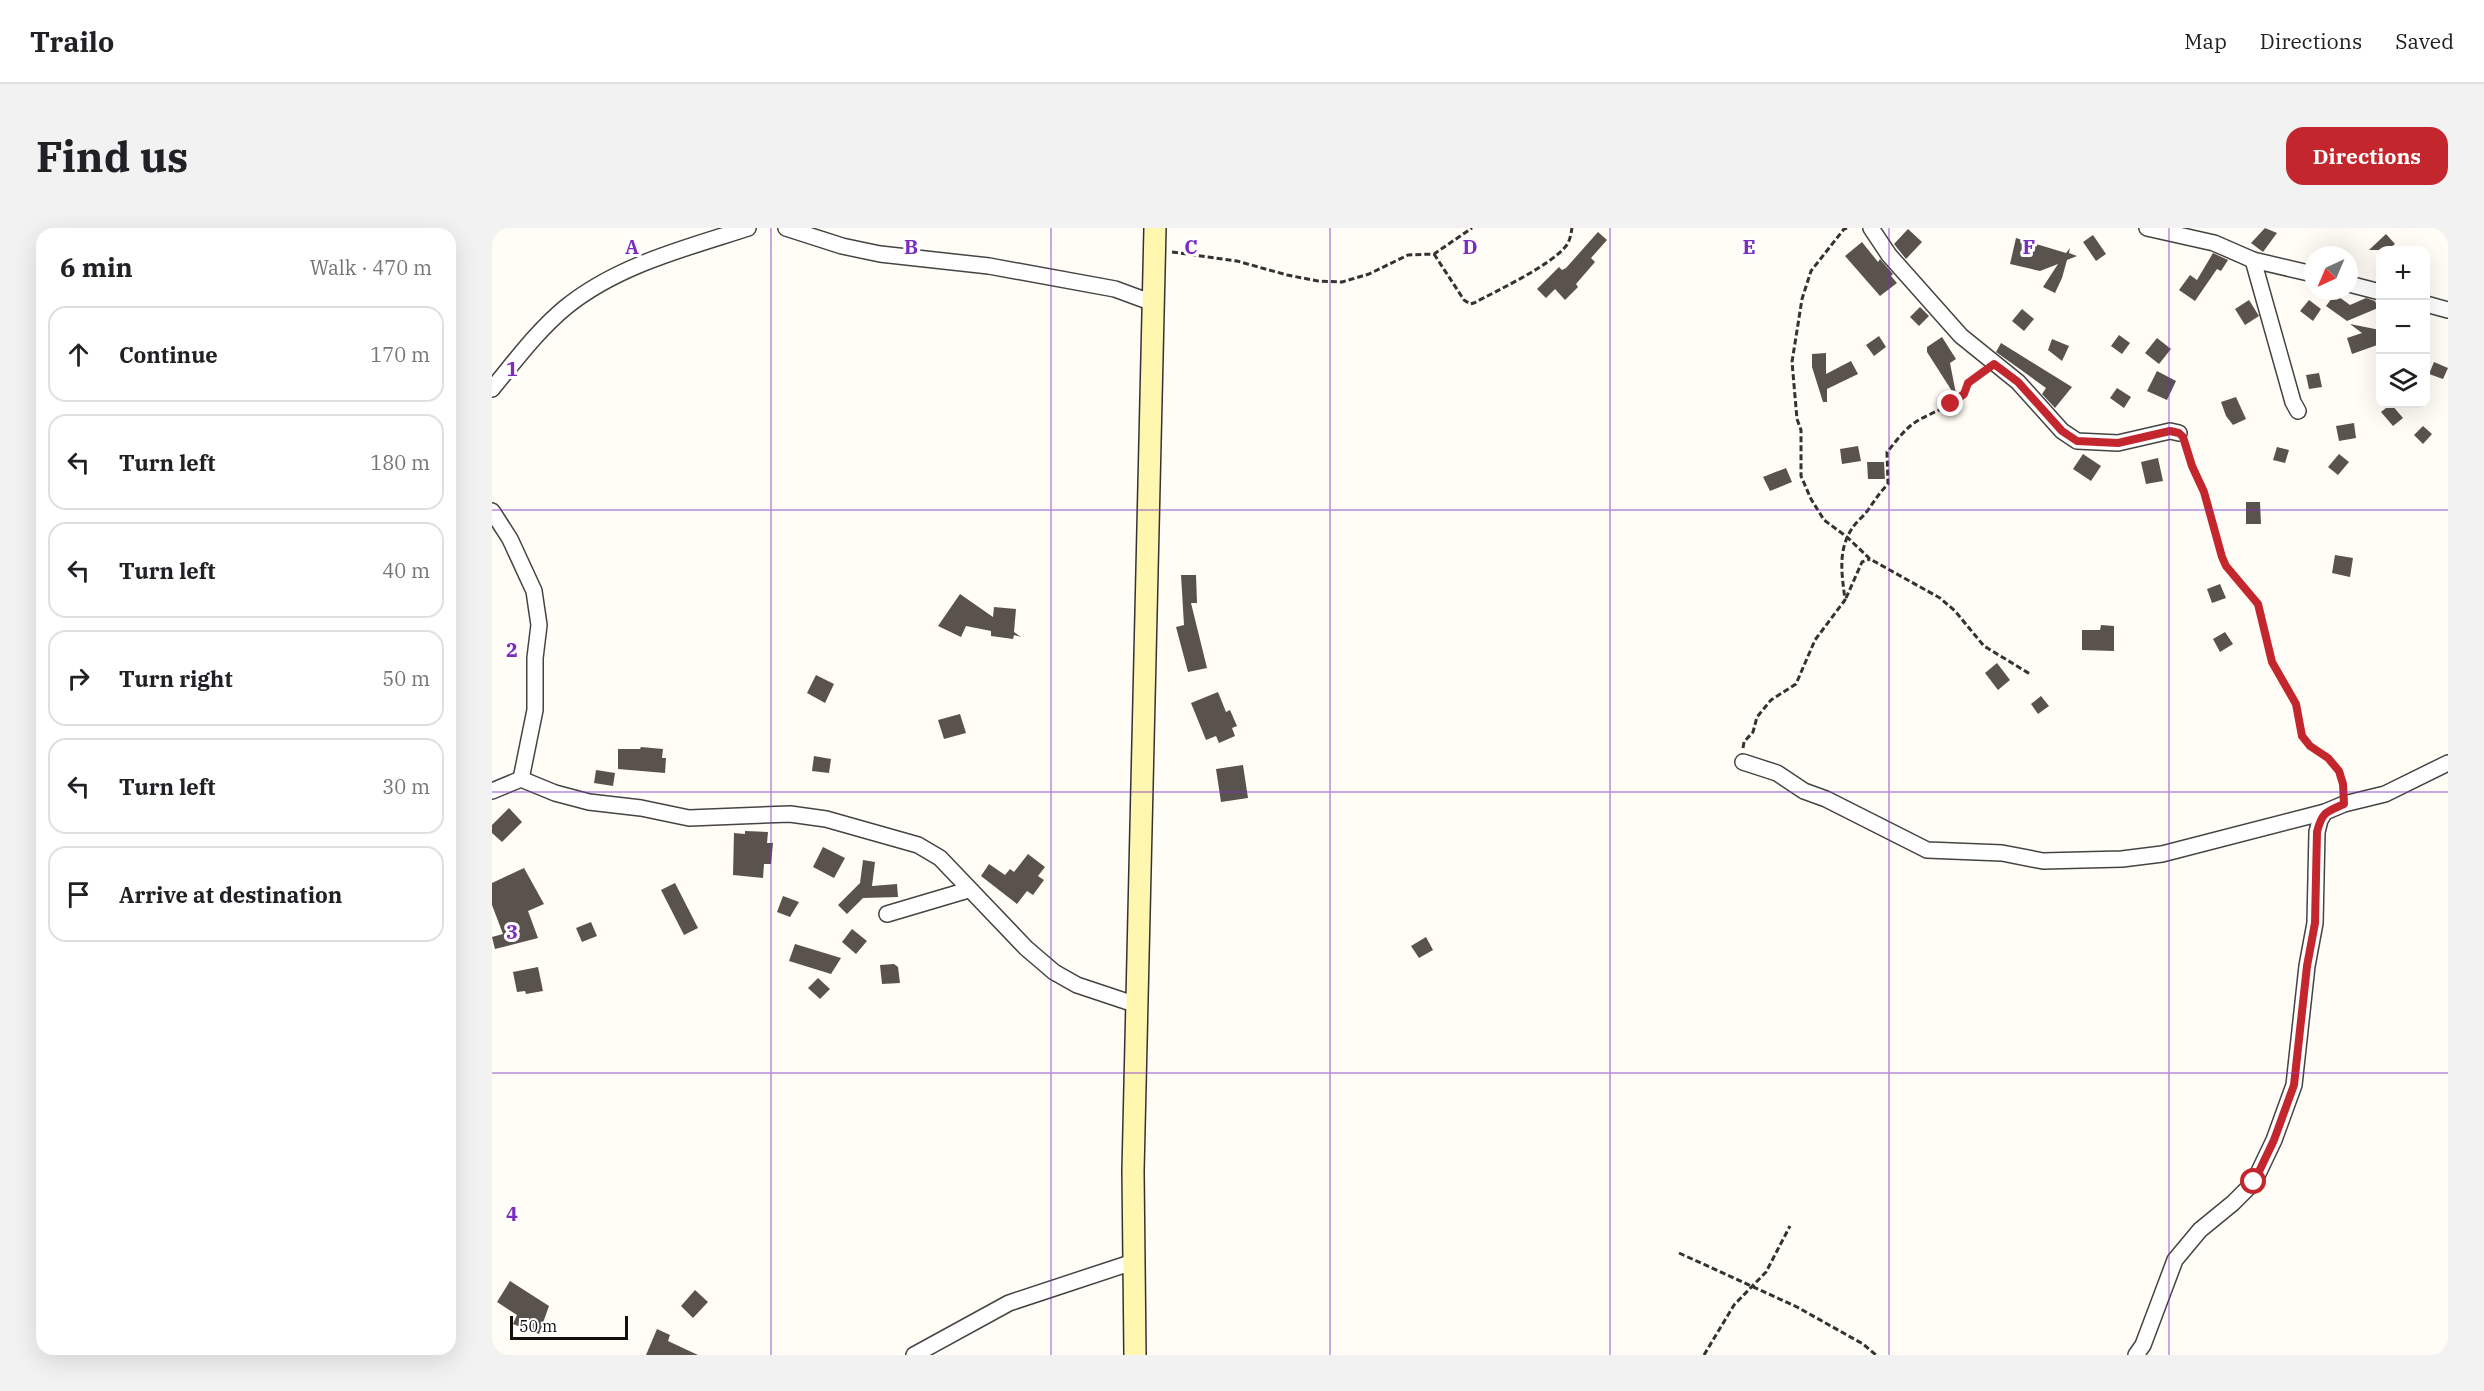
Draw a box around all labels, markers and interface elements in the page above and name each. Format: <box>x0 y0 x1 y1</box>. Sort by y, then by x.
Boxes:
text: Trailo <box>30 23 114 60</box>
text: Map <box>2184 27 2227 55</box>
text: Directions <box>2260 27 2362 55</box>
text: Saved <box>2395 27 2454 55</box>
button: Directions <box>2286 127 2448 185</box>
text: Find us <box>36 129 188 184</box>
text: A <box>625 233 639 260</box>
text: B <box>904 233 918 260</box>
text: C <box>1184 233 1198 260</box>
text: D <box>1462 233 1478 260</box>
text: E <box>1742 233 1756 260</box>
text: F <box>2023 233 2035 260</box>
north arrow <box>2304 246 2358 300</box>
map controls <box>2376 246 2430 408</box>
button: + <box>2376 246 2430 300</box>
text: 6 min <box>60 250 133 284</box>
text: Walk · 470 m <box>310 254 432 281</box>
button: − <box>2376 300 2430 354</box>
icon: ahead <box>62 338 95 371</box>
text: Continue <box>119 340 218 369</box>
text: 170 m <box>370 341 430 368</box>
button: layers <box>2376 354 2430 408</box>
text: 1 <box>506 355 518 382</box>
route end <box>1937 390 1963 416</box>
icon: left <box>62 446 95 479</box>
text: Turn left <box>119 448 215 477</box>
text: 180 m <box>370 449 430 476</box>
icon: left <box>62 554 95 587</box>
text: Turn left <box>119 556 215 585</box>
text: 40 m <box>382 557 430 584</box>
text: 2 <box>506 636 518 663</box>
icon: right <box>62 662 95 695</box>
text: Turn right <box>119 664 233 693</box>
text: 50 m <box>382 665 430 692</box>
icon: left <box>62 770 95 803</box>
text: Turn left <box>119 772 215 801</box>
text: 30 m <box>382 773 430 800</box>
icon: arrive <box>62 878 95 911</box>
text: Arrive at destination <box>119 880 342 909</box>
text: 3 <box>506 918 518 945</box>
route start <box>2240 1168 2266 1194</box>
text: 4 <box>506 1200 518 1227</box>
scale bar <box>510 1313 628 1340</box>
text: 50 m <box>519 1316 557 1336</box>

